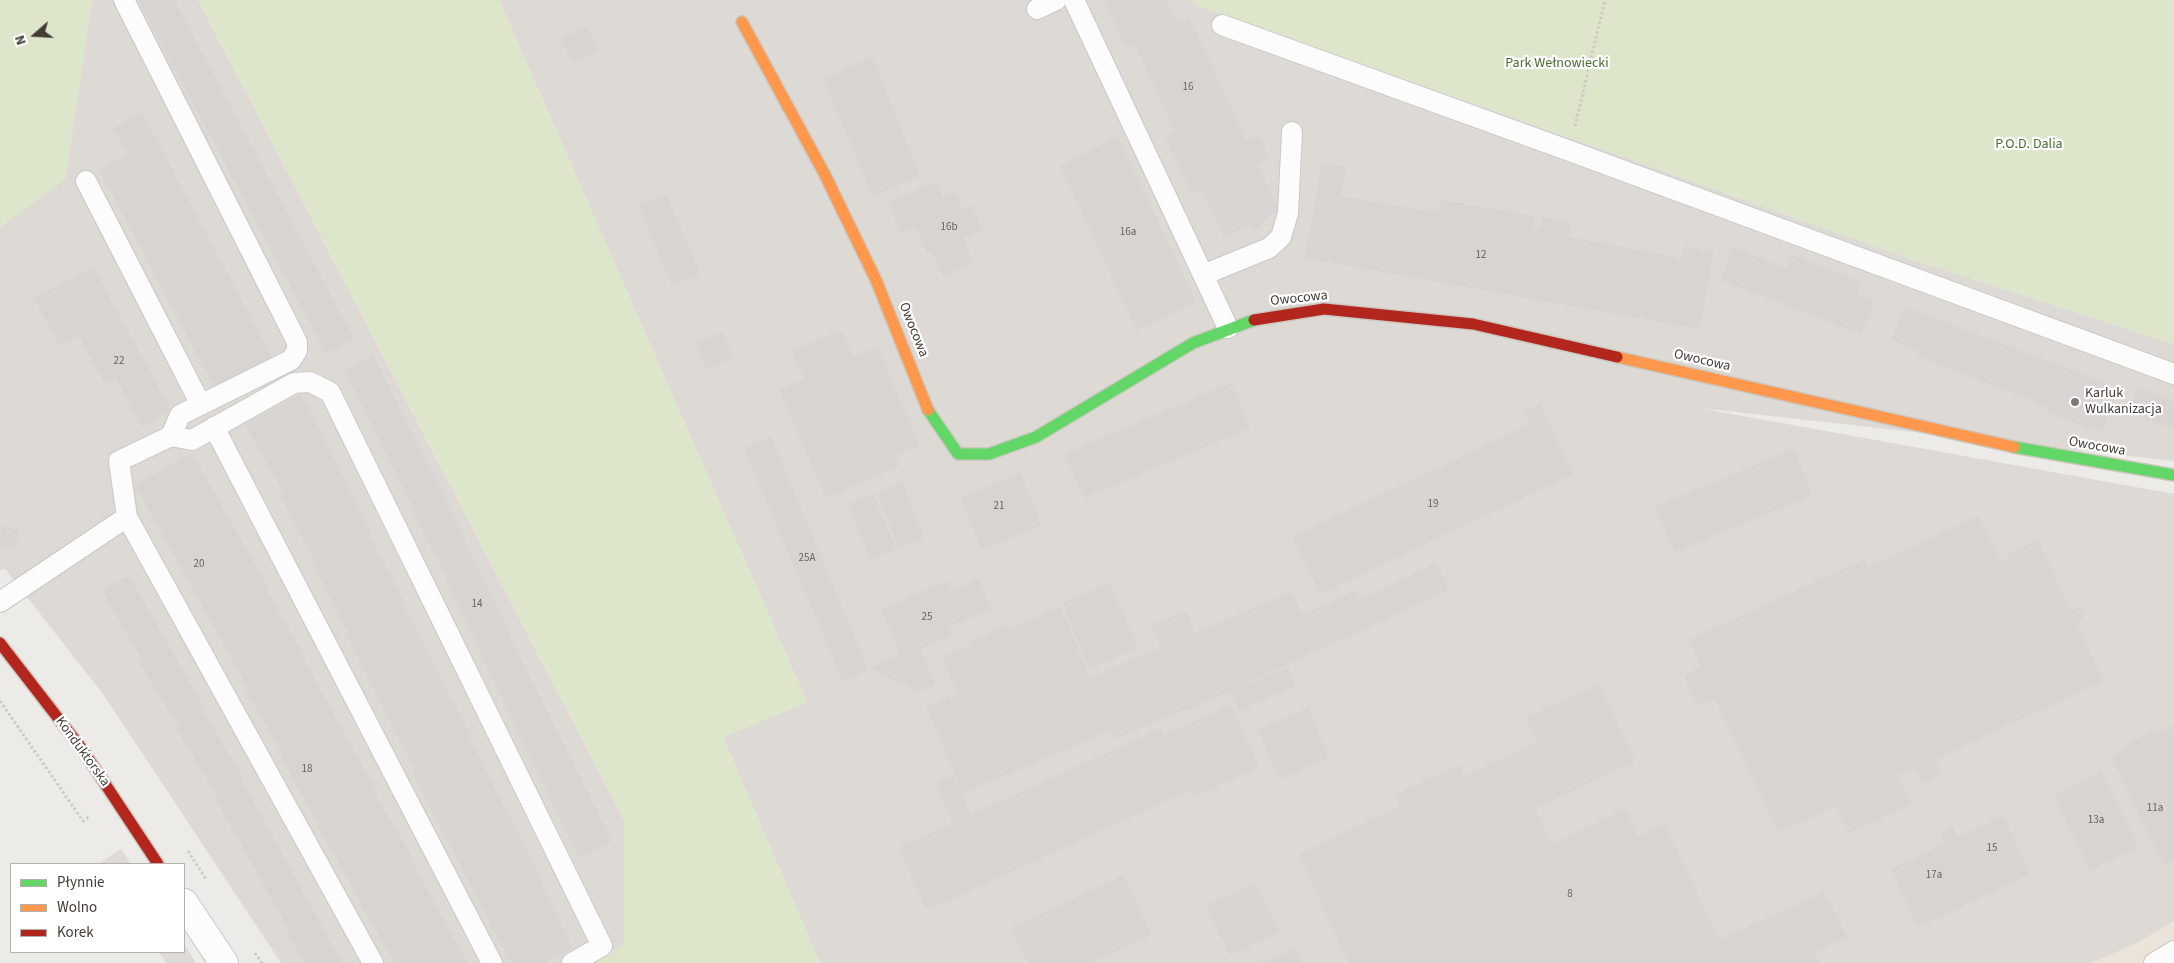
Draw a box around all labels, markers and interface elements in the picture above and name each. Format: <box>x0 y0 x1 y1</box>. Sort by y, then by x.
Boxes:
north arrow <box>10 10 60 60</box>
text: N <box>10 32 32 48</box>
park label: Park Wełnowiecki <box>1505 56 1609 72</box>
house number: 16 <box>1183 81 1193 95</box>
park label: P.O.D. Dalia <box>1995 137 2063 153</box>
house number: 16b <box>940 221 958 235</box>
house number: 16a <box>1120 226 1136 240</box>
house number: 12 <box>1476 249 1486 263</box>
street label: Owocowa <box>1270 288 1328 310</box>
street label: Owocowa <box>894 300 932 360</box>
street label: Owocowa <box>1672 346 1732 376</box>
house number: 22 <box>114 355 124 369</box>
place label: Karluk Wulkanizacja <box>2085 386 2162 418</box>
marker: Karluk Wulkanizacja <box>2069 396 2081 408</box>
street label: Owocowa <box>2067 434 2127 460</box>
house number: 19 <box>1428 498 1438 512</box>
house number: 21 <box>994 500 1004 514</box>
house number: 25A <box>799 552 815 566</box>
house number: 20 <box>194 558 204 572</box>
house number: 14 <box>472 598 482 612</box>
house number: 25 <box>922 611 932 625</box>
street label: Konduktorska <box>51 714 113 790</box>
house number: 18 <box>302 763 312 777</box>
house number: 11a <box>2147 802 2163 816</box>
house number: 13a <box>2088 814 2104 828</box>
house number: 15 <box>1987 842 1997 856</box>
legend <box>10 863 185 953</box>
house number: 17a <box>1926 869 1942 883</box>
text: Płynnie <box>57 872 105 893</box>
house number: 8 <box>1567 888 1573 902</box>
text: Wolno <box>57 897 97 918</box>
text: Korek <box>57 922 94 943</box>

